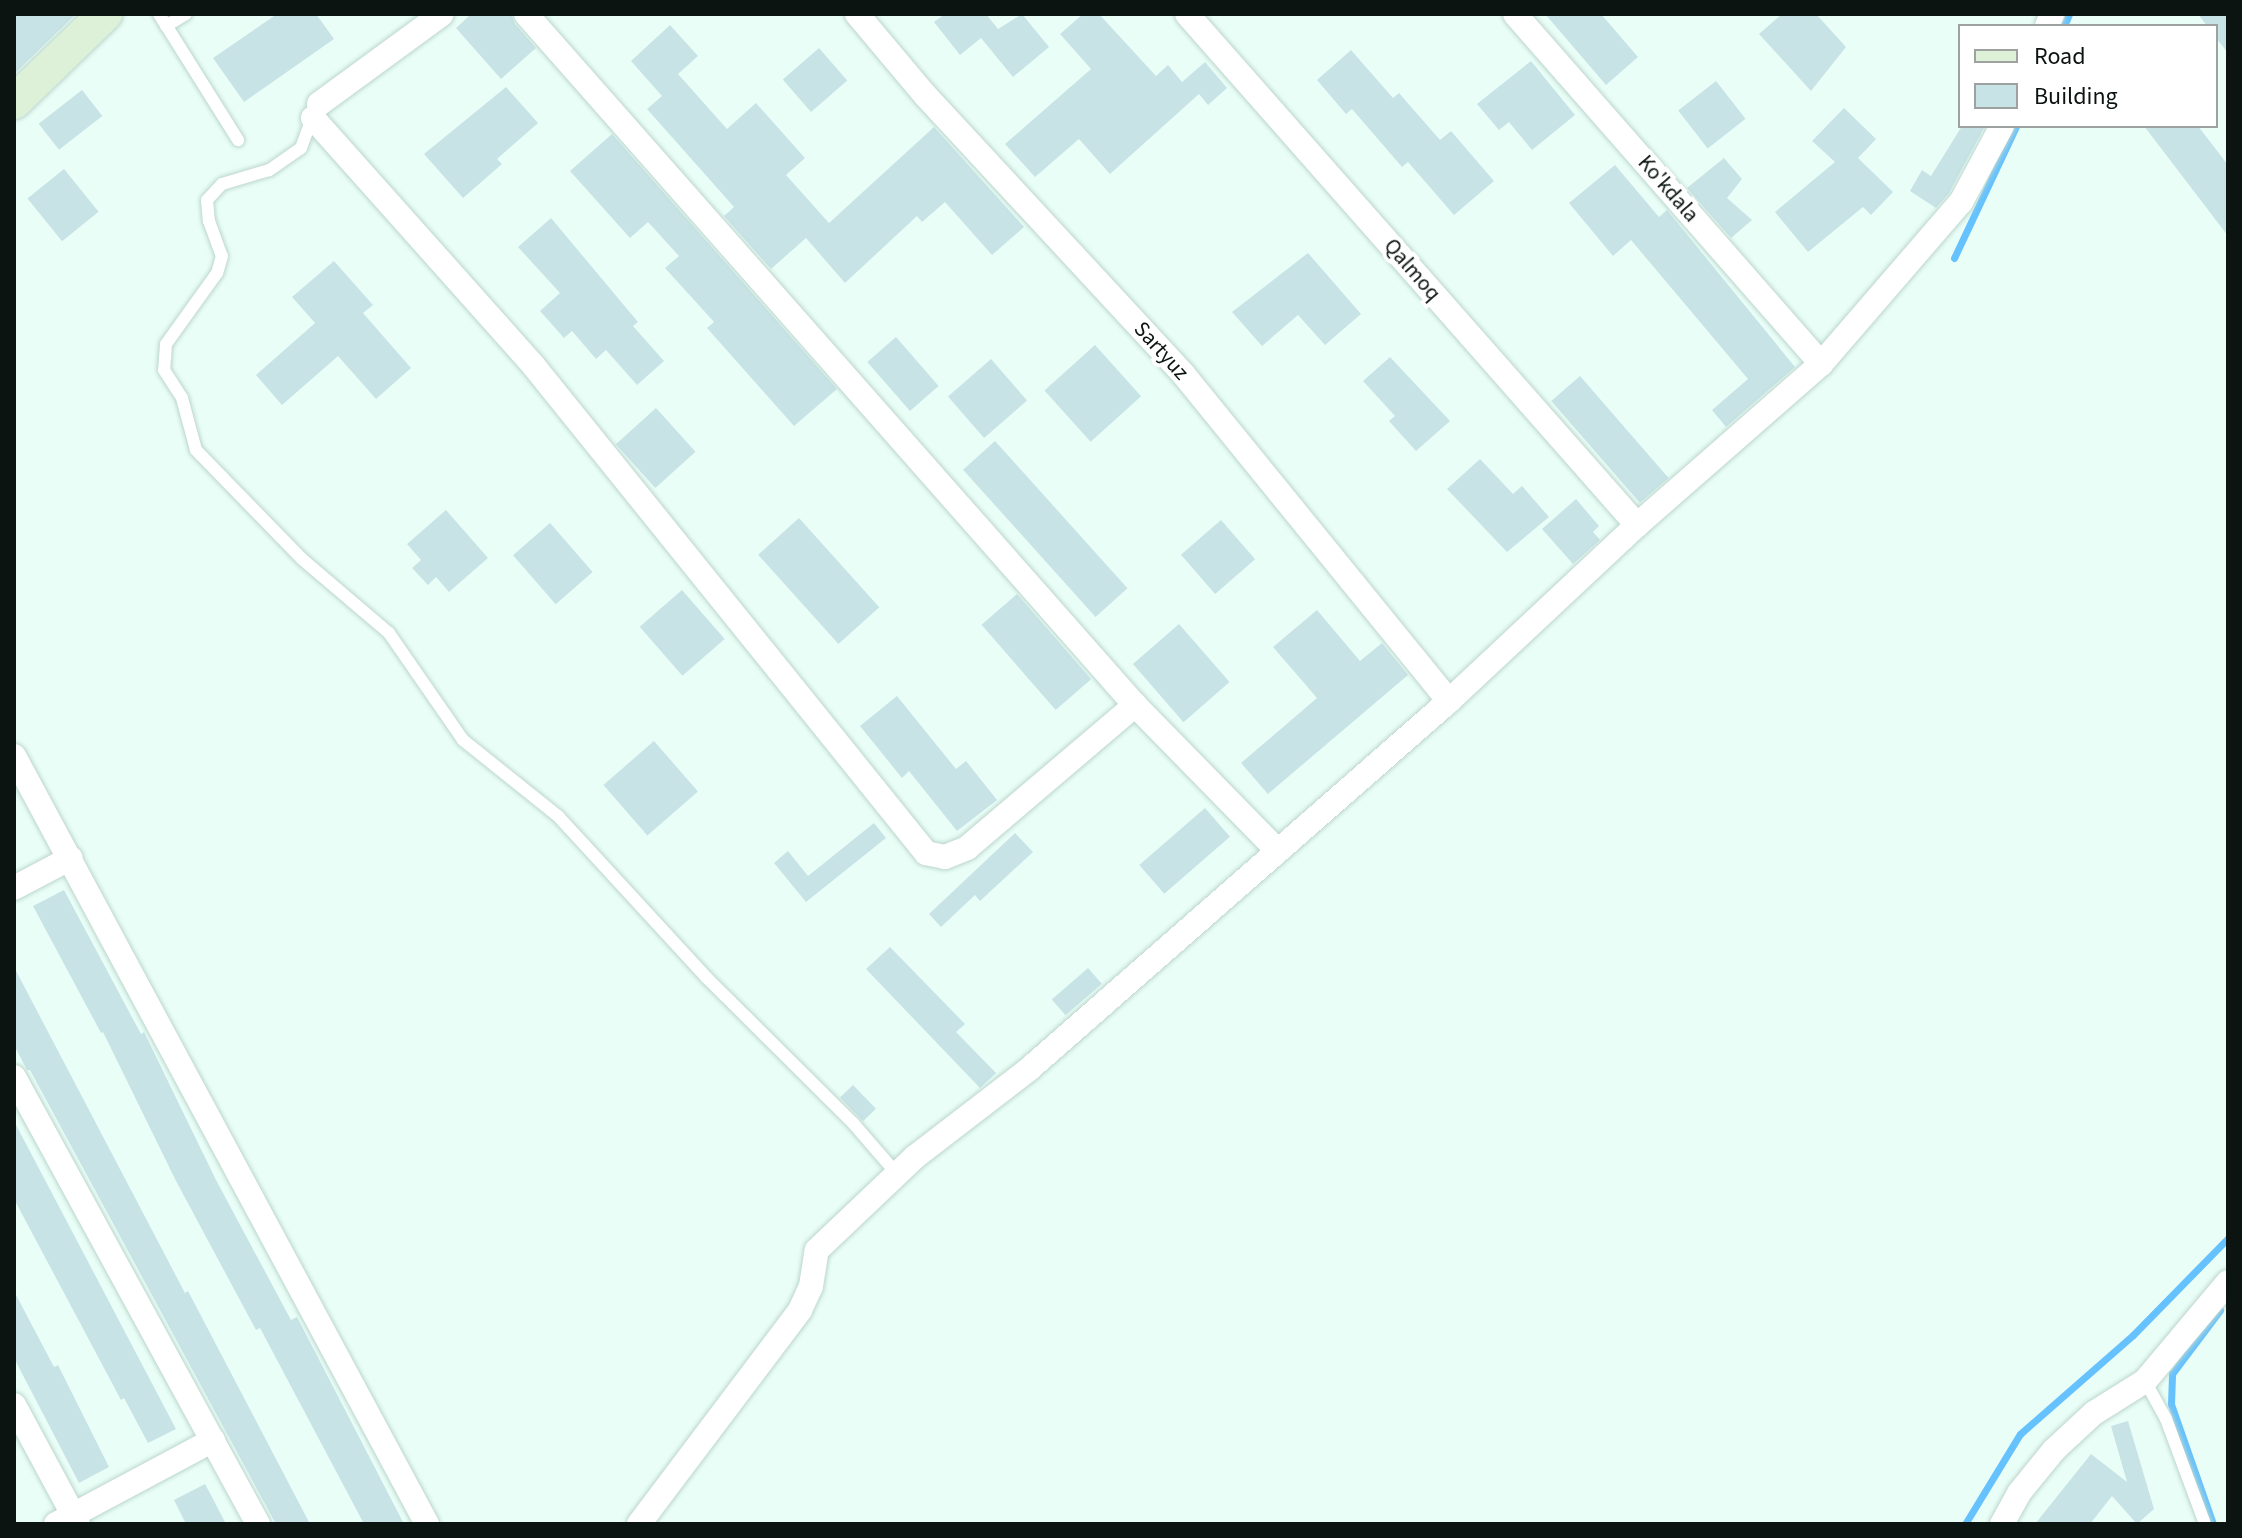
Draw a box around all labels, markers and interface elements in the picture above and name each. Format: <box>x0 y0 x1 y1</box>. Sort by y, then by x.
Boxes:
legend <box>1958 24 2218 128</box>
text: Road <box>2034 39 2086 74</box>
text: Building <box>2034 79 2118 114</box>
street label: Ko'kdala <box>1632 150 1704 228</box>
street label: Qalmoq <box>1378 234 1446 306</box>
street label: Sartyuz <box>1128 316 1194 386</box>

